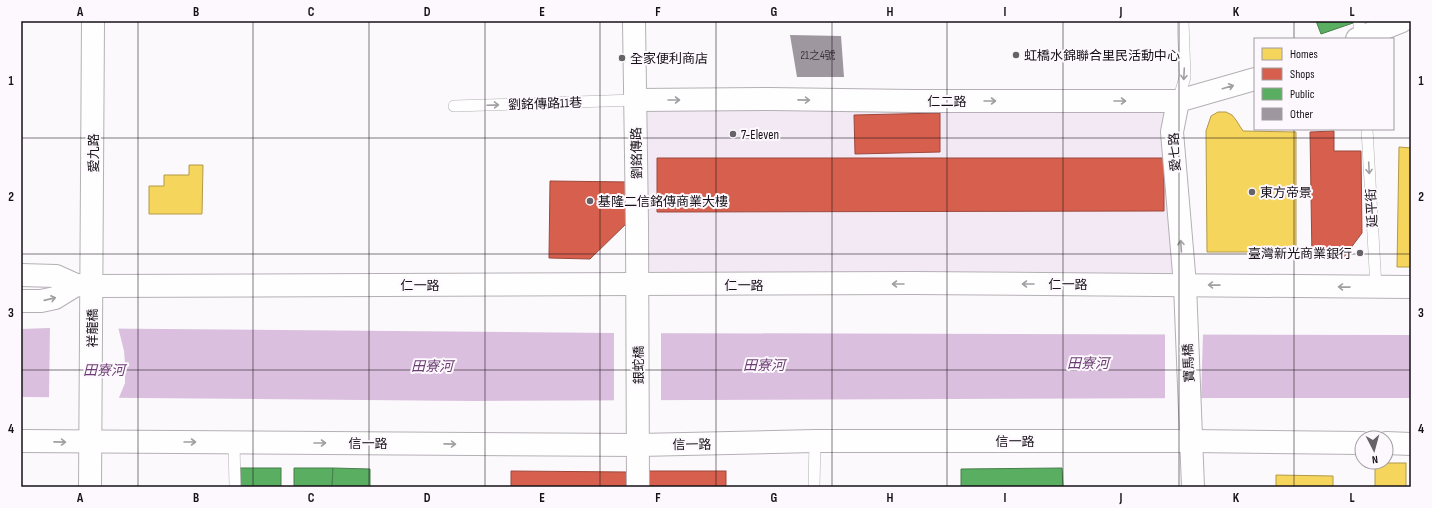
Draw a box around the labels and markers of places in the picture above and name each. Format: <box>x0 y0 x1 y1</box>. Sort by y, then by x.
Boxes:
place label: 虹橋水錦聯合里民活動中心 <box>1024 48 1180 64</box>
marker: 虹橋水錦聯合里民活動中心 <box>1011 50 1021 60</box>
place label: 全家便利商店 <box>630 51 708 67</box>
marker: 全家便利商店 <box>617 53 627 63</box>
place label: 7-Eleven <box>741 127 779 143</box>
marker: 7-Eleven <box>728 129 738 139</box>
place label: 東方帝景 <box>1260 185 1312 201</box>
marker: 東方帝景 <box>1247 187 1257 197</box>
place label: 基隆二信銘傳商業大樓 <box>598 194 728 210</box>
marker: 基隆二信銘傳商業大樓 <box>585 196 595 206</box>
place label: 臺灣新光商業銀行 <box>1248 246 1352 262</box>
marker: 臺灣新光商業銀行 <box>1355 248 1365 258</box>

